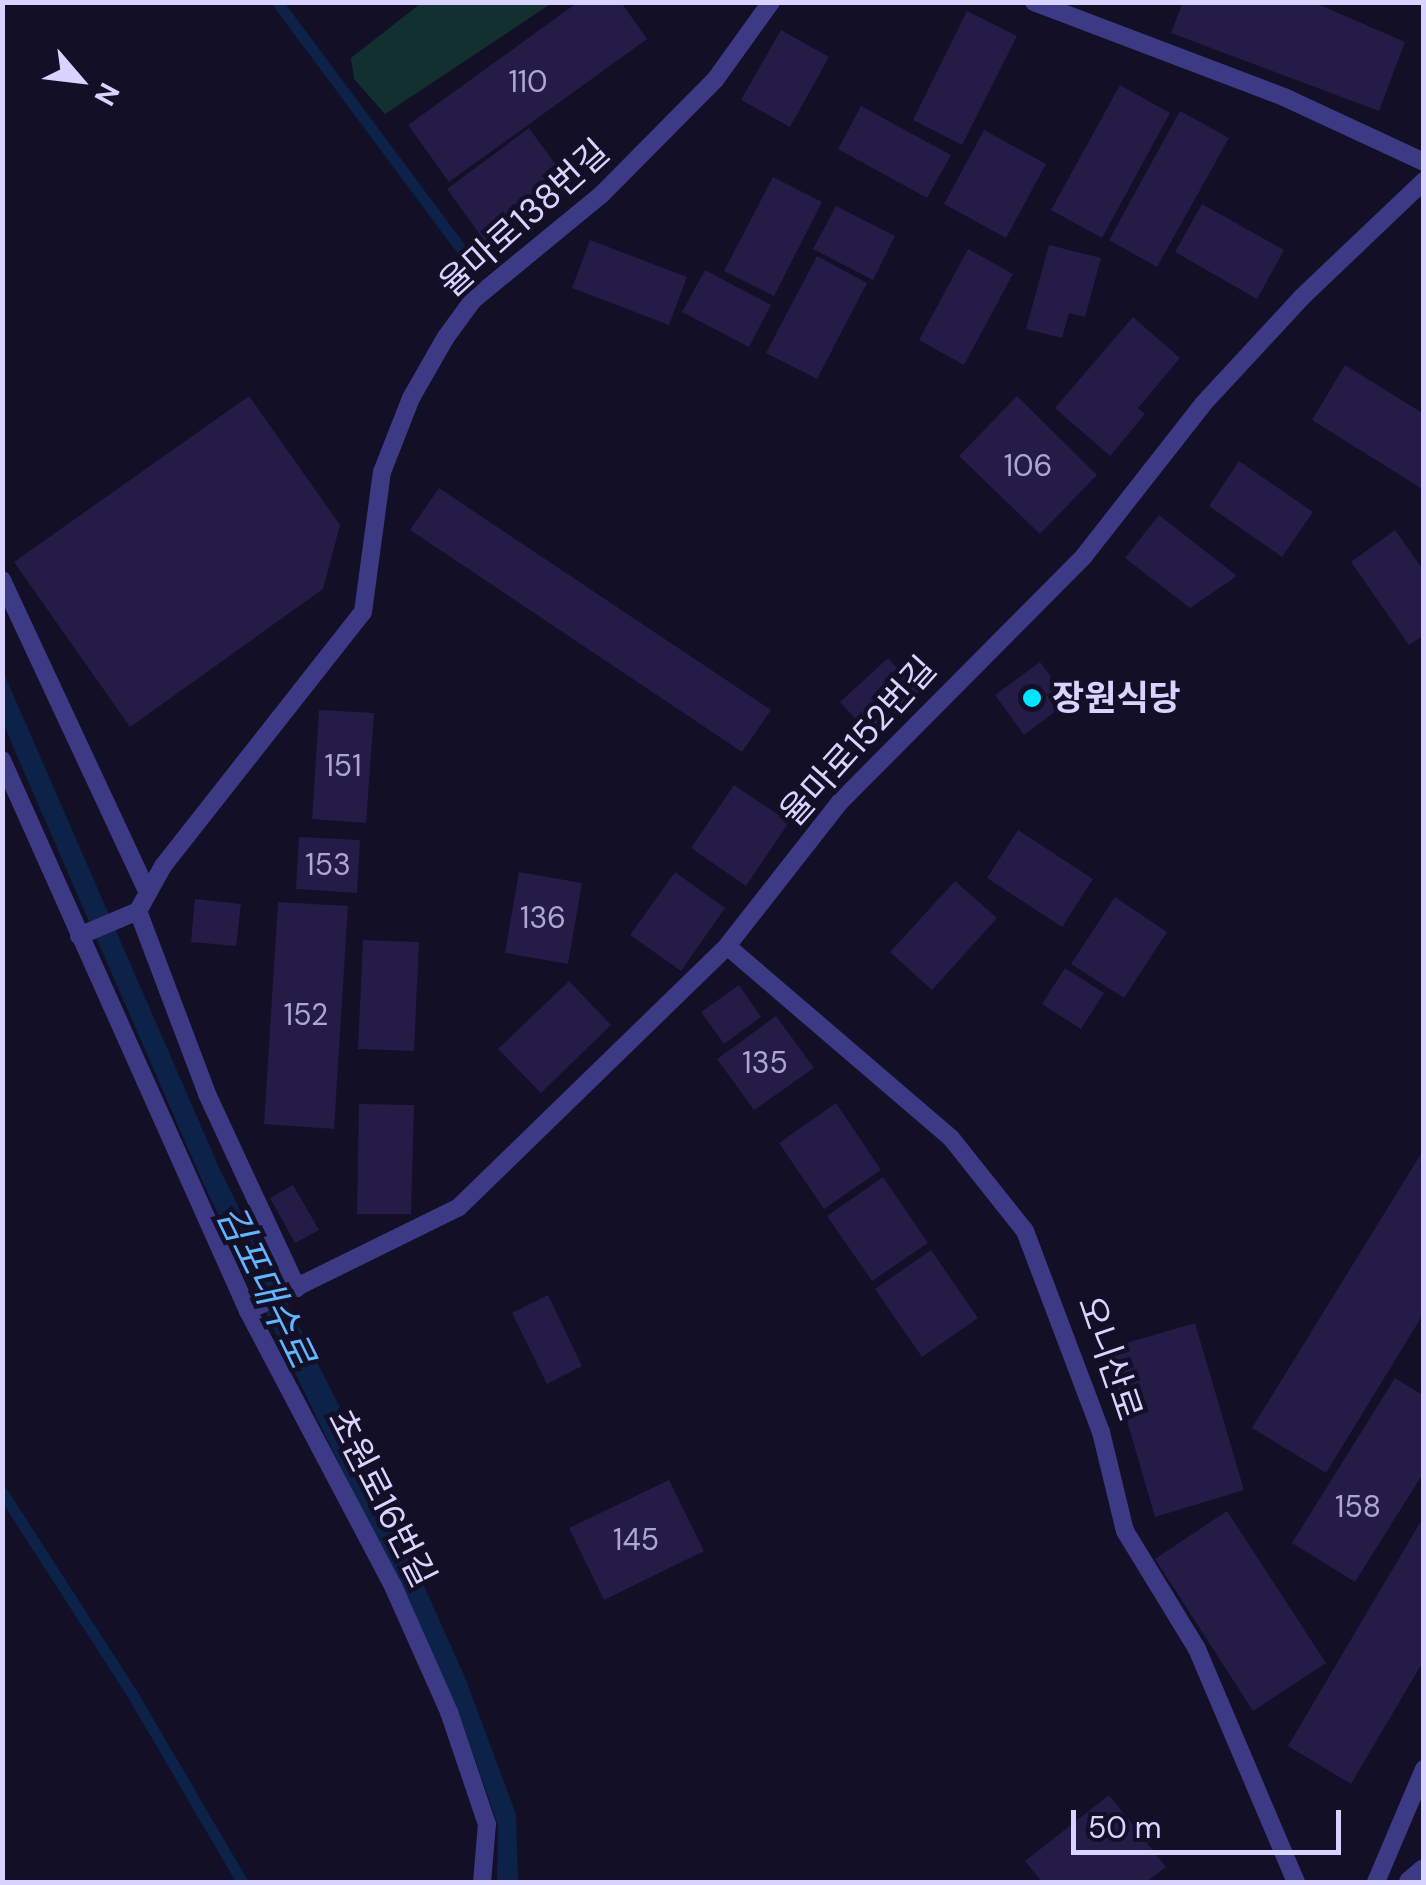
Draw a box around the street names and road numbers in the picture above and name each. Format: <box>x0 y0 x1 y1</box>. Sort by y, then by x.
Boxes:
street label: 율마로138번길 <box>430 131 618 305</box>
street label: 율마로152번길 <box>771 648 945 834</box>
street label: 오니산로 <box>1069 1290 1151 1426</box>
street label: 초원로16번길 <box>319 1402 445 1594</box>

